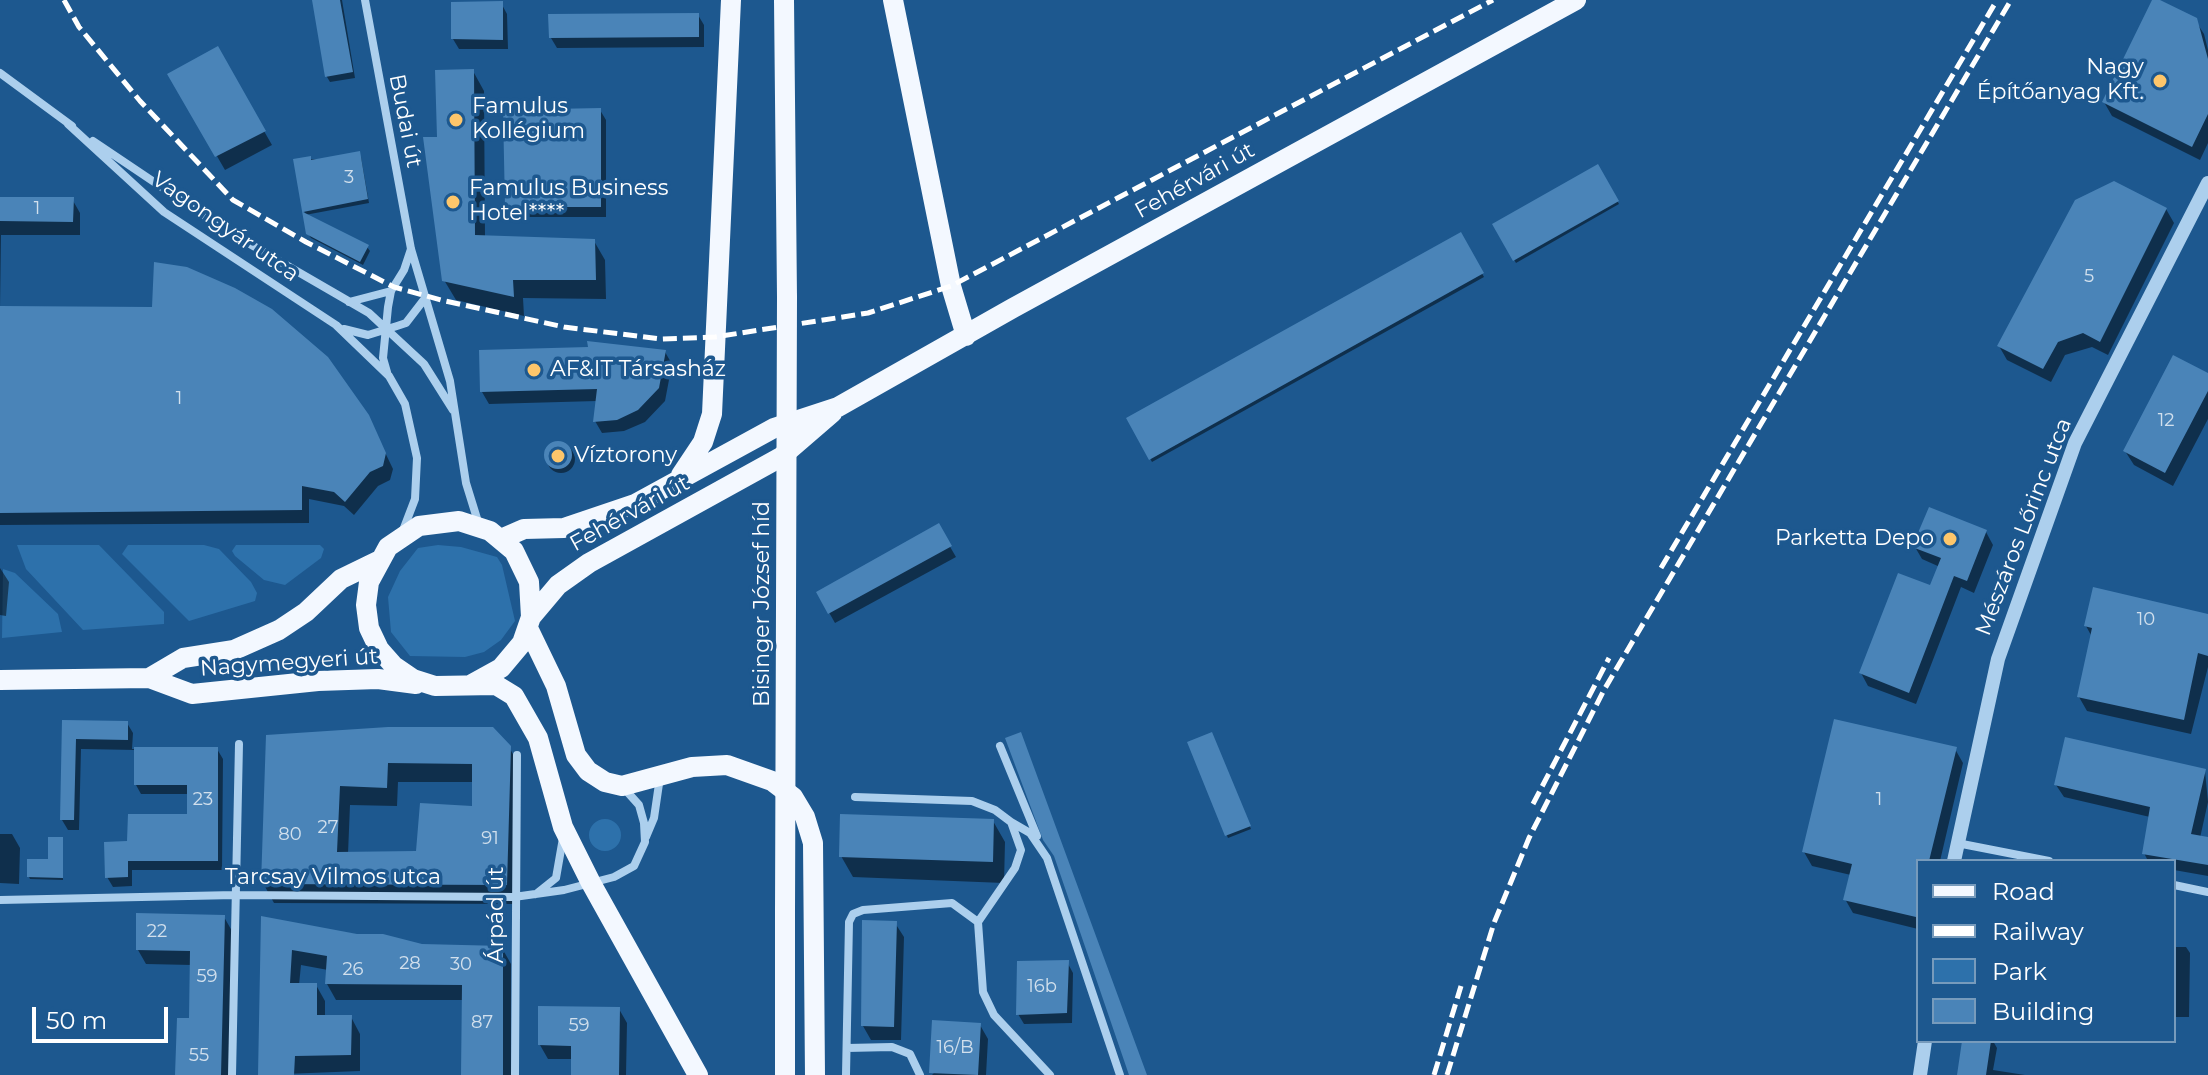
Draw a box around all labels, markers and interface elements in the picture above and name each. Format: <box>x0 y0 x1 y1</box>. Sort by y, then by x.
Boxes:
place label: Nagy Építőanyag Kft. <box>1977 55 2144 106</box>
street label: Budai út <box>383 72 427 170</box>
marker: Nagy Építőanyag Kft. <box>2151 72 2169 90</box>
place label: Famulus Kollégium <box>472 94 585 146</box>
marker: Famulus Kollégium <box>447 111 465 129</box>
street label: Fehérvári út <box>1131 137 1259 225</box>
street label: Vagongyár utca <box>146 166 304 288</box>
house number: 3 <box>344 167 354 189</box>
place label: Famulus Business Hotel**** <box>469 176 668 228</box>
marker: Famulus Business Hotel**** <box>444 193 462 211</box>
house number: 1 <box>34 198 40 220</box>
house number: 5 <box>2084 266 2094 288</box>
place label: AF&IT Társasház <box>550 357 726 383</box>
marker: AF&IT Társasház <box>525 361 543 379</box>
house number: 1 <box>176 388 182 410</box>
house number: 12 <box>2158 410 2174 432</box>
street label: Mészáros Lőrinc utca <box>1970 414 2078 640</box>
place label: Víztorony <box>574 443 677 469</box>
marker: Víztorony <box>549 447 567 465</box>
street label: Fehérvári út <box>566 470 694 558</box>
street label: Bisinger József híd <box>750 501 776 707</box>
place label: Parketta Depo <box>1775 526 1934 552</box>
marker: Parketta Depo <box>1941 530 1959 548</box>
house number: 10 <box>2137 609 2155 631</box>
street label: Nagymegyeri út <box>199 644 379 682</box>
house number: 23 <box>193 789 213 811</box>
house number: 1 <box>1876 789 1882 811</box>
house number: 27 <box>318 817 338 839</box>
house number: 80 <box>278 824 302 846</box>
house number: 91 <box>481 828 499 850</box>
legend <box>1916 859 2176 1043</box>
street label: Tarcsay Vilmos utca <box>225 865 441 891</box>
street label: Árpád út <box>484 867 510 963</box>
text: Road <box>1992 877 2055 906</box>
text: Railway <box>1992 917 2084 946</box>
house number: 22 <box>147 921 167 943</box>
house number: 28 <box>399 953 421 975</box>
house number: 30 <box>450 954 472 976</box>
text: Park <box>1992 957 2047 986</box>
house number: 26 <box>342 959 364 981</box>
house number: 59 <box>196 966 218 988</box>
house number: 16b <box>1027 976 1057 998</box>
scale bar <box>36 991 172 1041</box>
text: Building <box>1992 997 2095 1026</box>
text: 50 m <box>46 1006 107 1035</box>
house number: 87 <box>471 1012 493 1034</box>
house number: 59 <box>568 1015 590 1037</box>
house number: 16/B <box>936 1037 974 1059</box>
house number: 55 <box>189 1045 209 1067</box>

